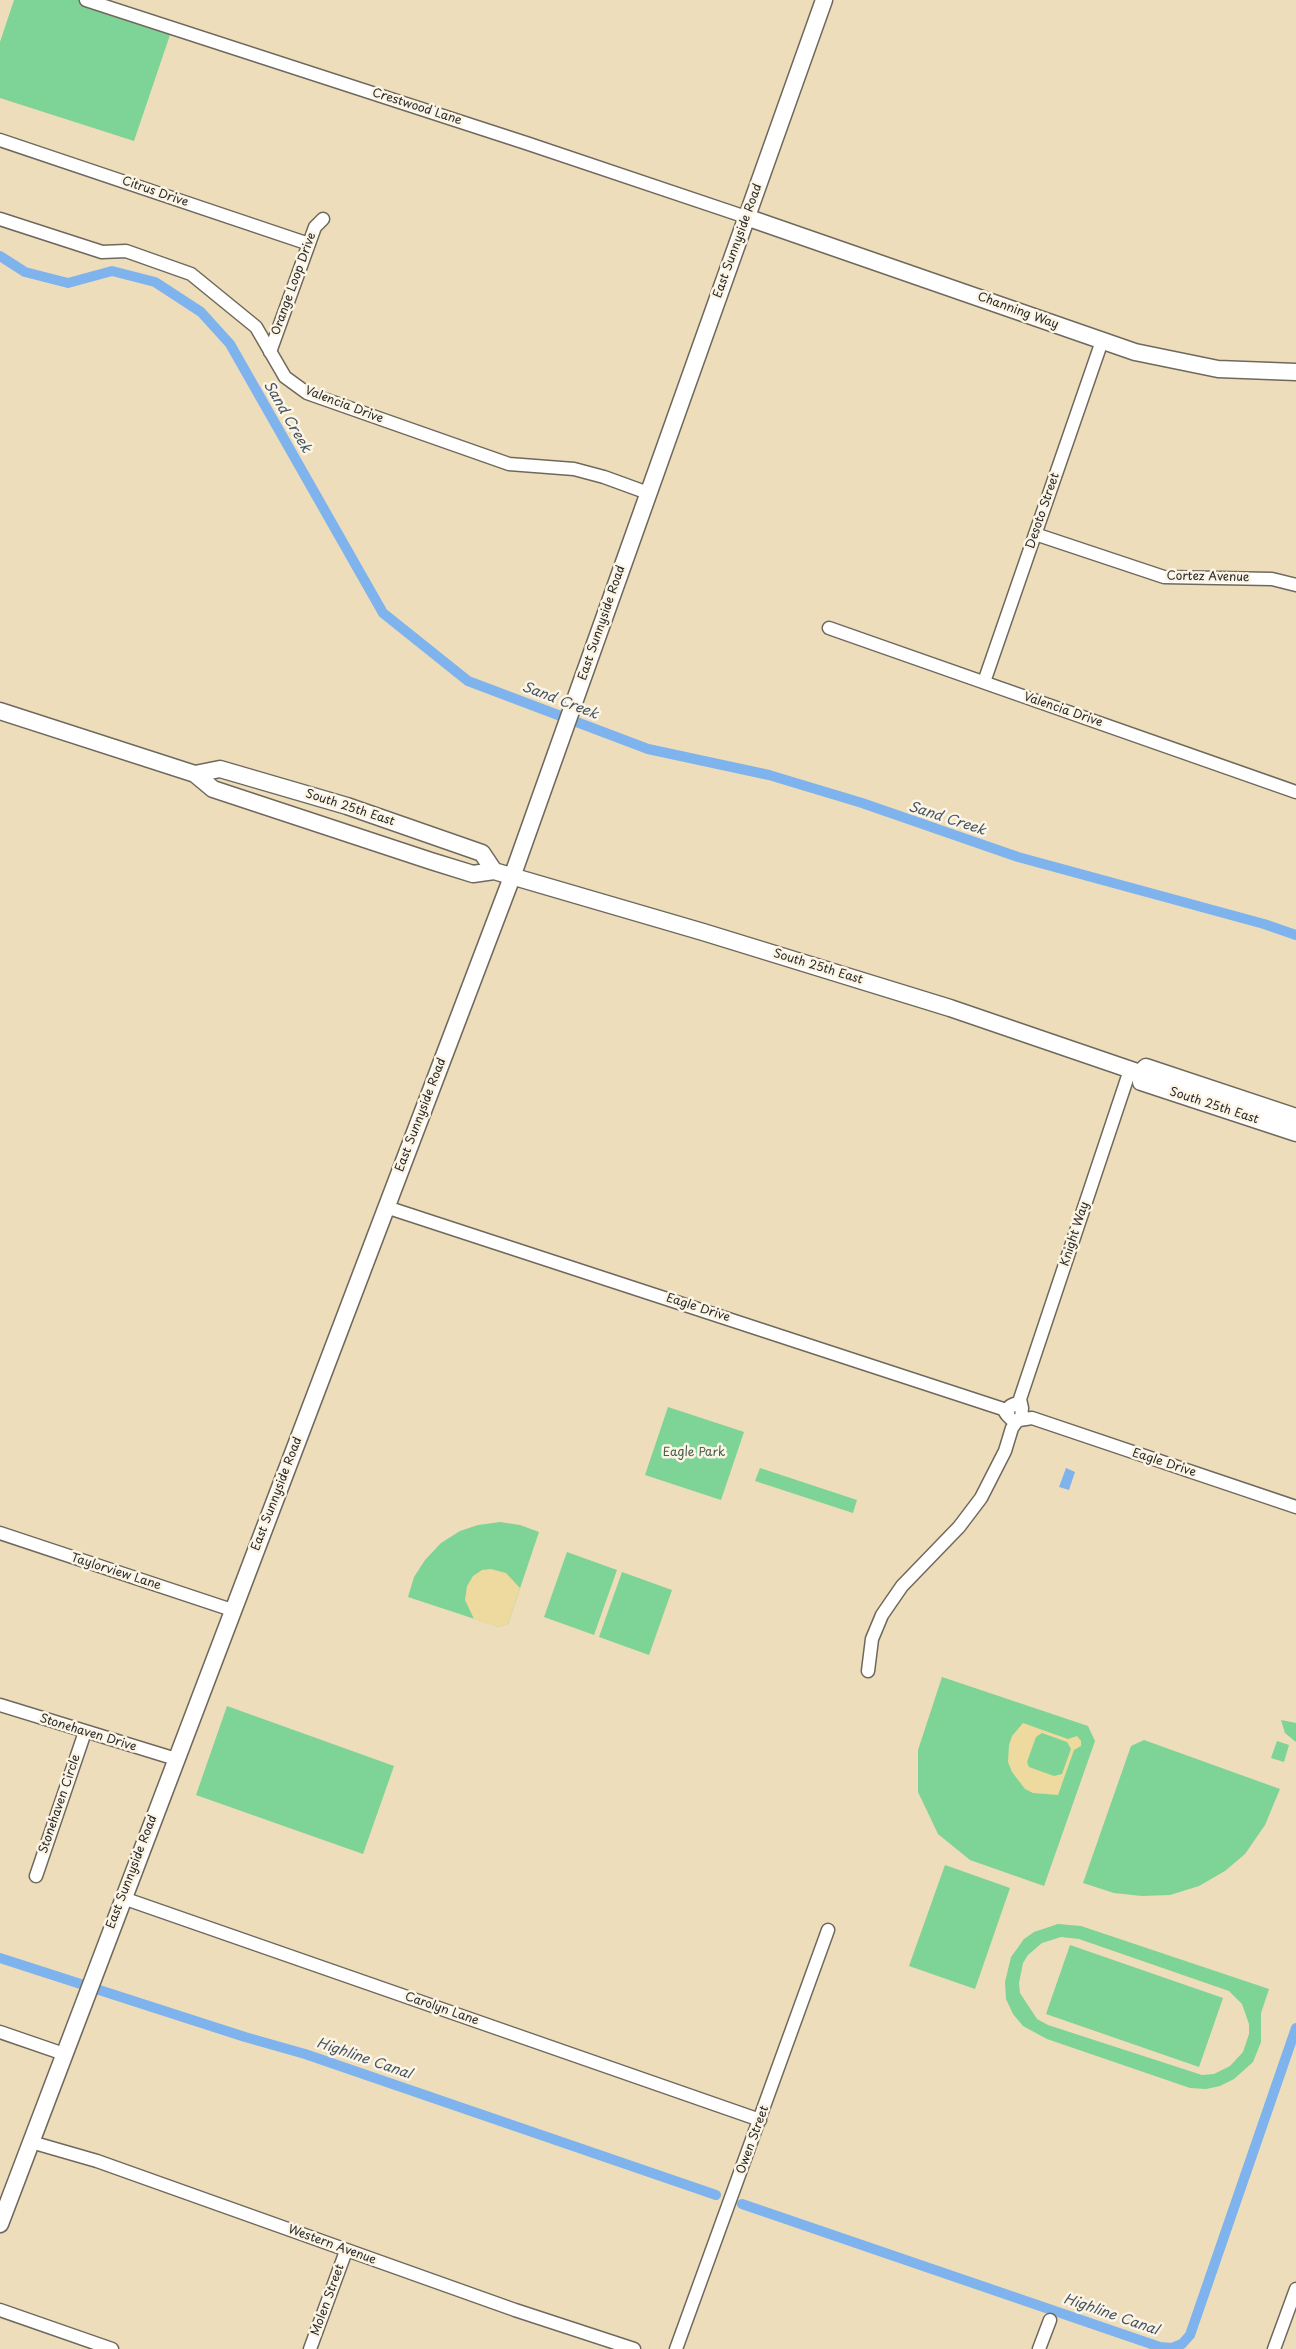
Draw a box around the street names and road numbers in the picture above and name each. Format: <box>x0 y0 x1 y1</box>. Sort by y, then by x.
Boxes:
street label: Crestwood Lane <box>370 86 464 128</box>
street label: Citrus Drive <box>120 174 190 210</box>
street label: East Sunnyside Road <box>711 182 765 300</box>
street label: Orange Loop Drive <box>269 231 319 337</box>
street label: Channing Way <box>975 290 1061 332</box>
street label: Valencia Drive <box>303 383 385 427</box>
street label: Desoto Street <box>1023 471 1063 551</box>
street label: East Sunnyside Road <box>576 564 628 682</box>
street label: Cortez Avenue <box>1166 569 1250 585</box>
street label: Valencia Drive <box>1022 690 1104 730</box>
street label: South 25th East <box>304 787 396 829</box>
street label: South 25th East <box>772 947 864 987</box>
street label: East Sunnyside Road <box>393 1056 449 1174</box>
street label: South 25th East <box>1168 1085 1260 1127</box>
street label: Knight Way <box>1058 1200 1092 1268</box>
street label: Eagle Drive <box>664 1291 732 1325</box>
street label: East Sunnyside Road <box>249 1435 305 1553</box>
street label: Eagle Drive <box>1130 1446 1198 1480</box>
street label: Taylorview Lane <box>69 1551 163 1593</box>
street label: Stonehaven Drive <box>38 1711 138 1755</box>
street label: Stonehaven Circle <box>36 1753 84 1855</box>
street label: East Sunnyside Road <box>104 1813 160 1931</box>
street label: Carolyn Lane <box>403 1990 481 2028</box>
street label: Owen Street <box>734 2104 772 2176</box>
street label: Western Avenue <box>286 2222 378 2268</box>
street label: Molen Street <box>308 2262 348 2338</box>

